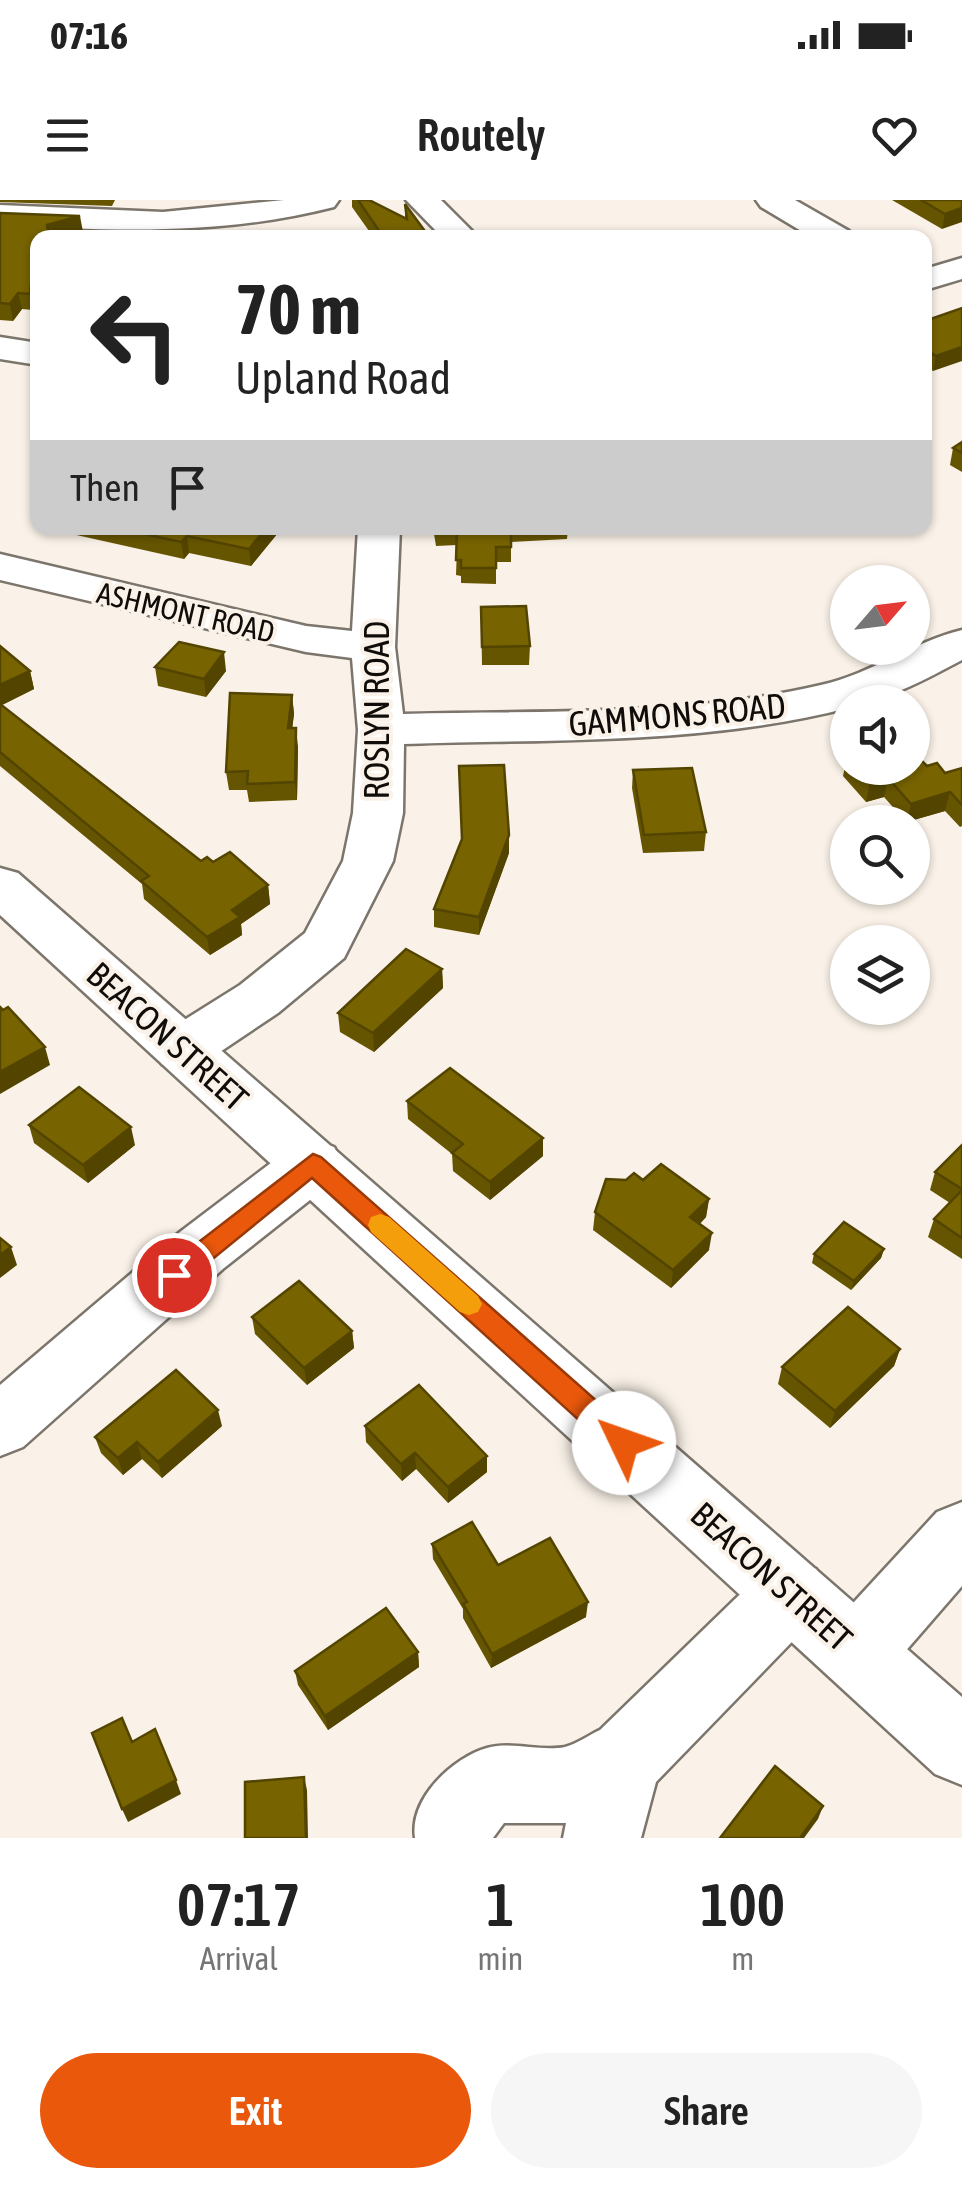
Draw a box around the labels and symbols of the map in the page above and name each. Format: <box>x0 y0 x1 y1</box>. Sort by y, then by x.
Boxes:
north arrow <box>830 565 930 665</box>
street label: ASHMONT ROAD <box>94 575 278 649</box>
street label: ROSLYN ROAD <box>356 621 396 799</box>
street label: GAMMONS ROAD <box>567 685 787 743</box>
street label: BEACON STREET <box>79 953 257 1119</box>
pin <box>132 1233 217 1318</box>
position arrow <box>572 1391 676 1495</box>
street label: BEACON STREET <box>683 1493 861 1659</box>

